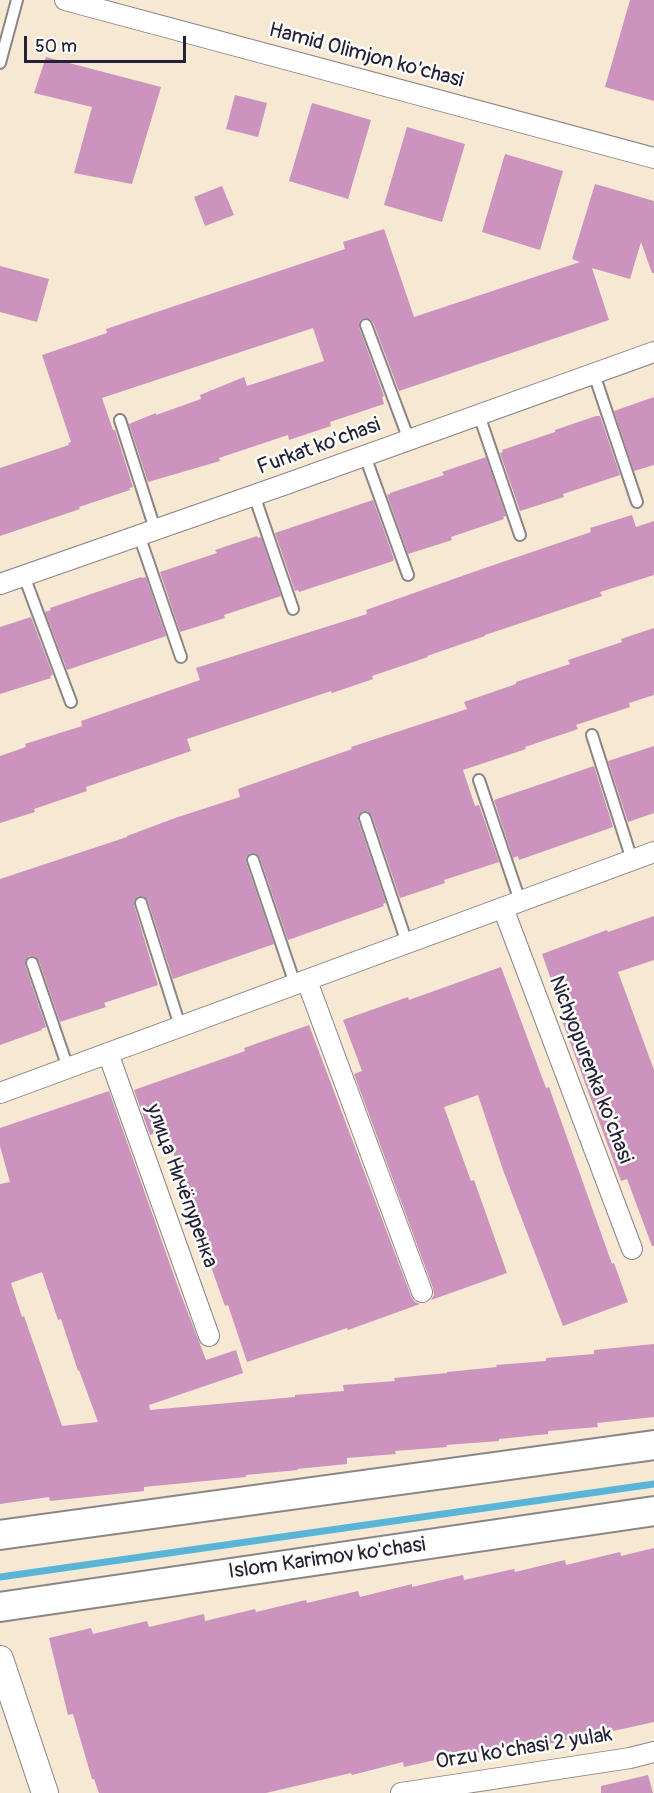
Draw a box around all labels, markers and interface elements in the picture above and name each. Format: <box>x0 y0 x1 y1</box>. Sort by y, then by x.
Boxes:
street label: Hamid Olimjon ko'chasi <box>266 18 466 94</box>
scale bar <box>27 24 189 62</box>
text: 50 m <box>35 35 77 58</box>
street label: Furkat ko'chasi <box>254 413 384 481</box>
street label: Nichyopurenka ko'chasi <box>543 973 637 1167</box>
street label: улица Ничёпуренка <box>140 1101 222 1271</box>
street label: Islom Karimov ko'chasi <box>227 1533 427 1585</box>
street label: Orzu ko'chasi 2 yulak <box>434 1723 614 1775</box>

